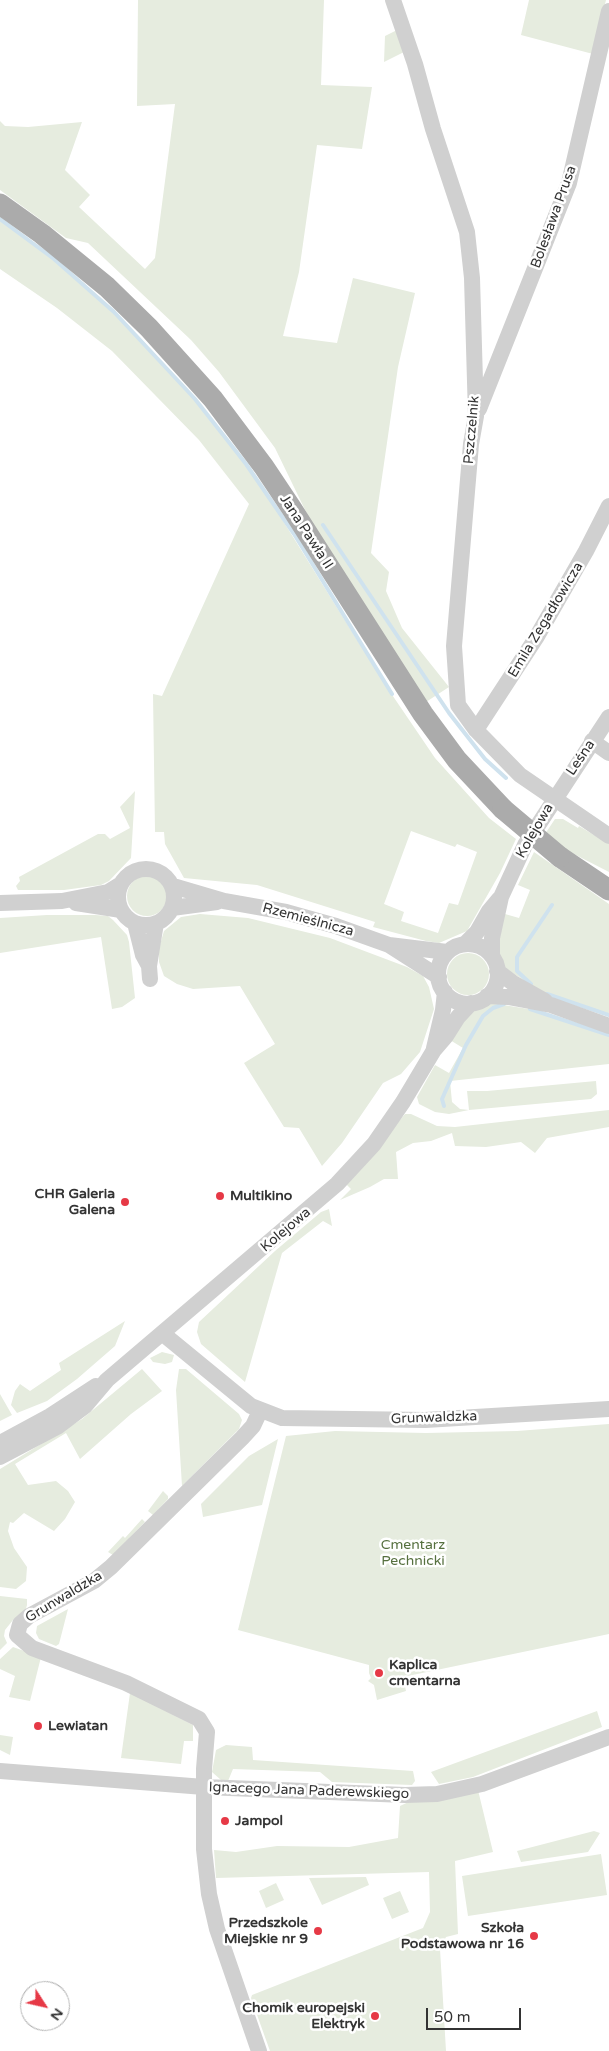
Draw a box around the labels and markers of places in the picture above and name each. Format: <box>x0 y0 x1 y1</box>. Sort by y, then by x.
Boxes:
place label: CHR Galeria Galena <box>35 1186 115 1218</box>
place label: Multikino <box>230 1188 292 1204</box>
marker: Multikino <box>214 1190 226 1202</box>
marker: CHR Galeria Galena <box>119 1196 131 1208</box>
place label: Kaplica cmentarna <box>389 1657 461 1690</box>
marker: Kaplica cmentarna <box>373 1667 385 1679</box>
place label: Lewiatan <box>48 1718 108 1734</box>
marker: Lewiatan <box>32 1720 44 1732</box>
place label: Jampol <box>235 1813 283 1829</box>
marker: Jampol <box>219 1815 231 1827</box>
place label: Przedszkole Miejskie nr 9 <box>224 1915 308 1948</box>
place label: Szkoła Podstawowa nr 16 <box>401 1920 524 1952</box>
marker: Przedszkole Miejskie nr 9 <box>312 1925 324 1937</box>
marker: Szkoła Podstawowa nr 16 <box>528 1930 540 1942</box>
place label: Chomik europejski Elektryk <box>242 2000 365 2032</box>
marker: Chomik europejski Elektryk <box>369 2010 381 2022</box>

